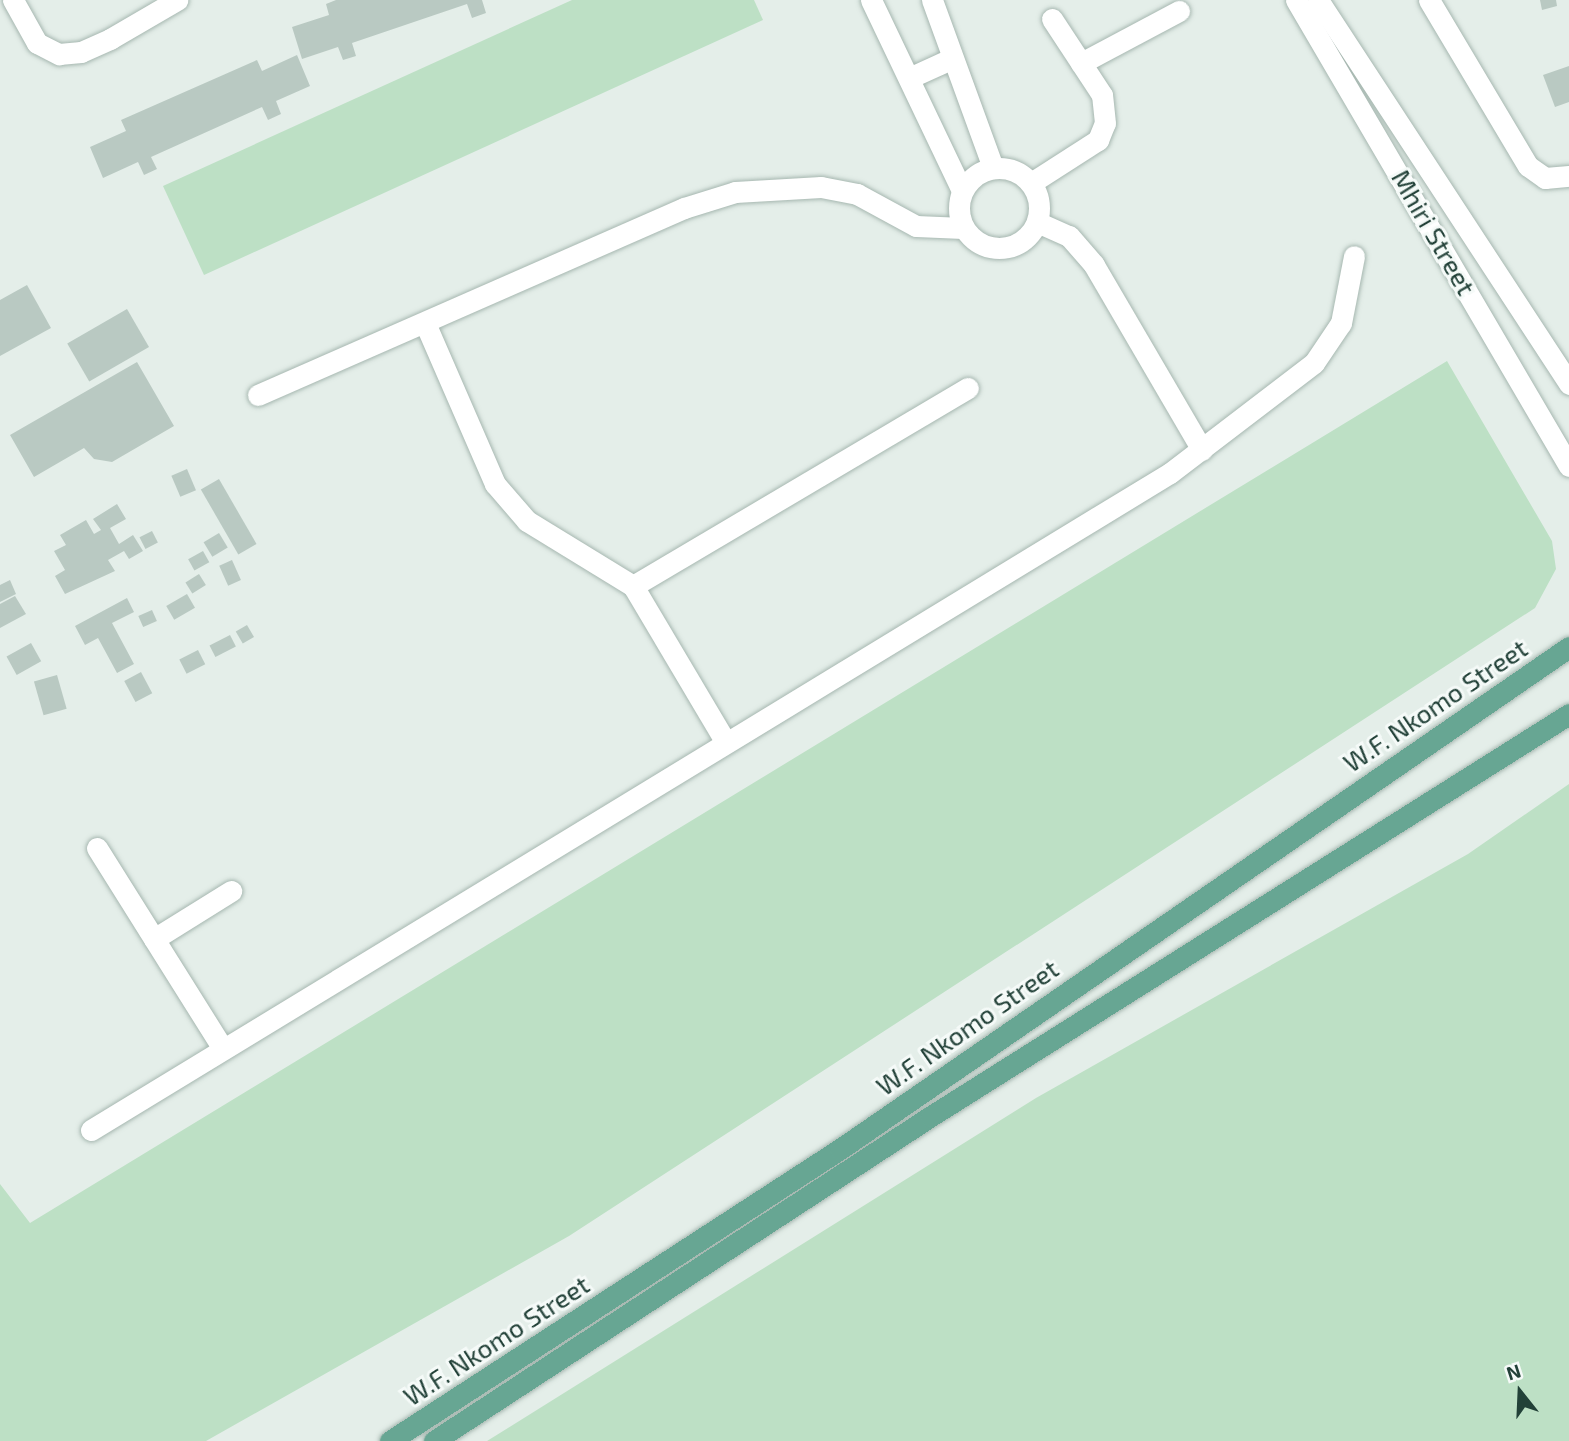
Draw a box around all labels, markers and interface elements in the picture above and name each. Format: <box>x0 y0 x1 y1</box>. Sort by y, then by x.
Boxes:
street label: Mhiri Street <box>1386 164 1482 300</box>
street label: W.F. Nkomo Street <box>1337 632 1533 778</box>
street label: W.F. Nkomo Street <box>870 953 1064 1101</box>
street label: W.F. Nkomo Street <box>397 1268 595 1412</box>
north arrow <box>1485 1357 1555 1427</box>
text: N <box>1503 1358 1523 1385</box>

